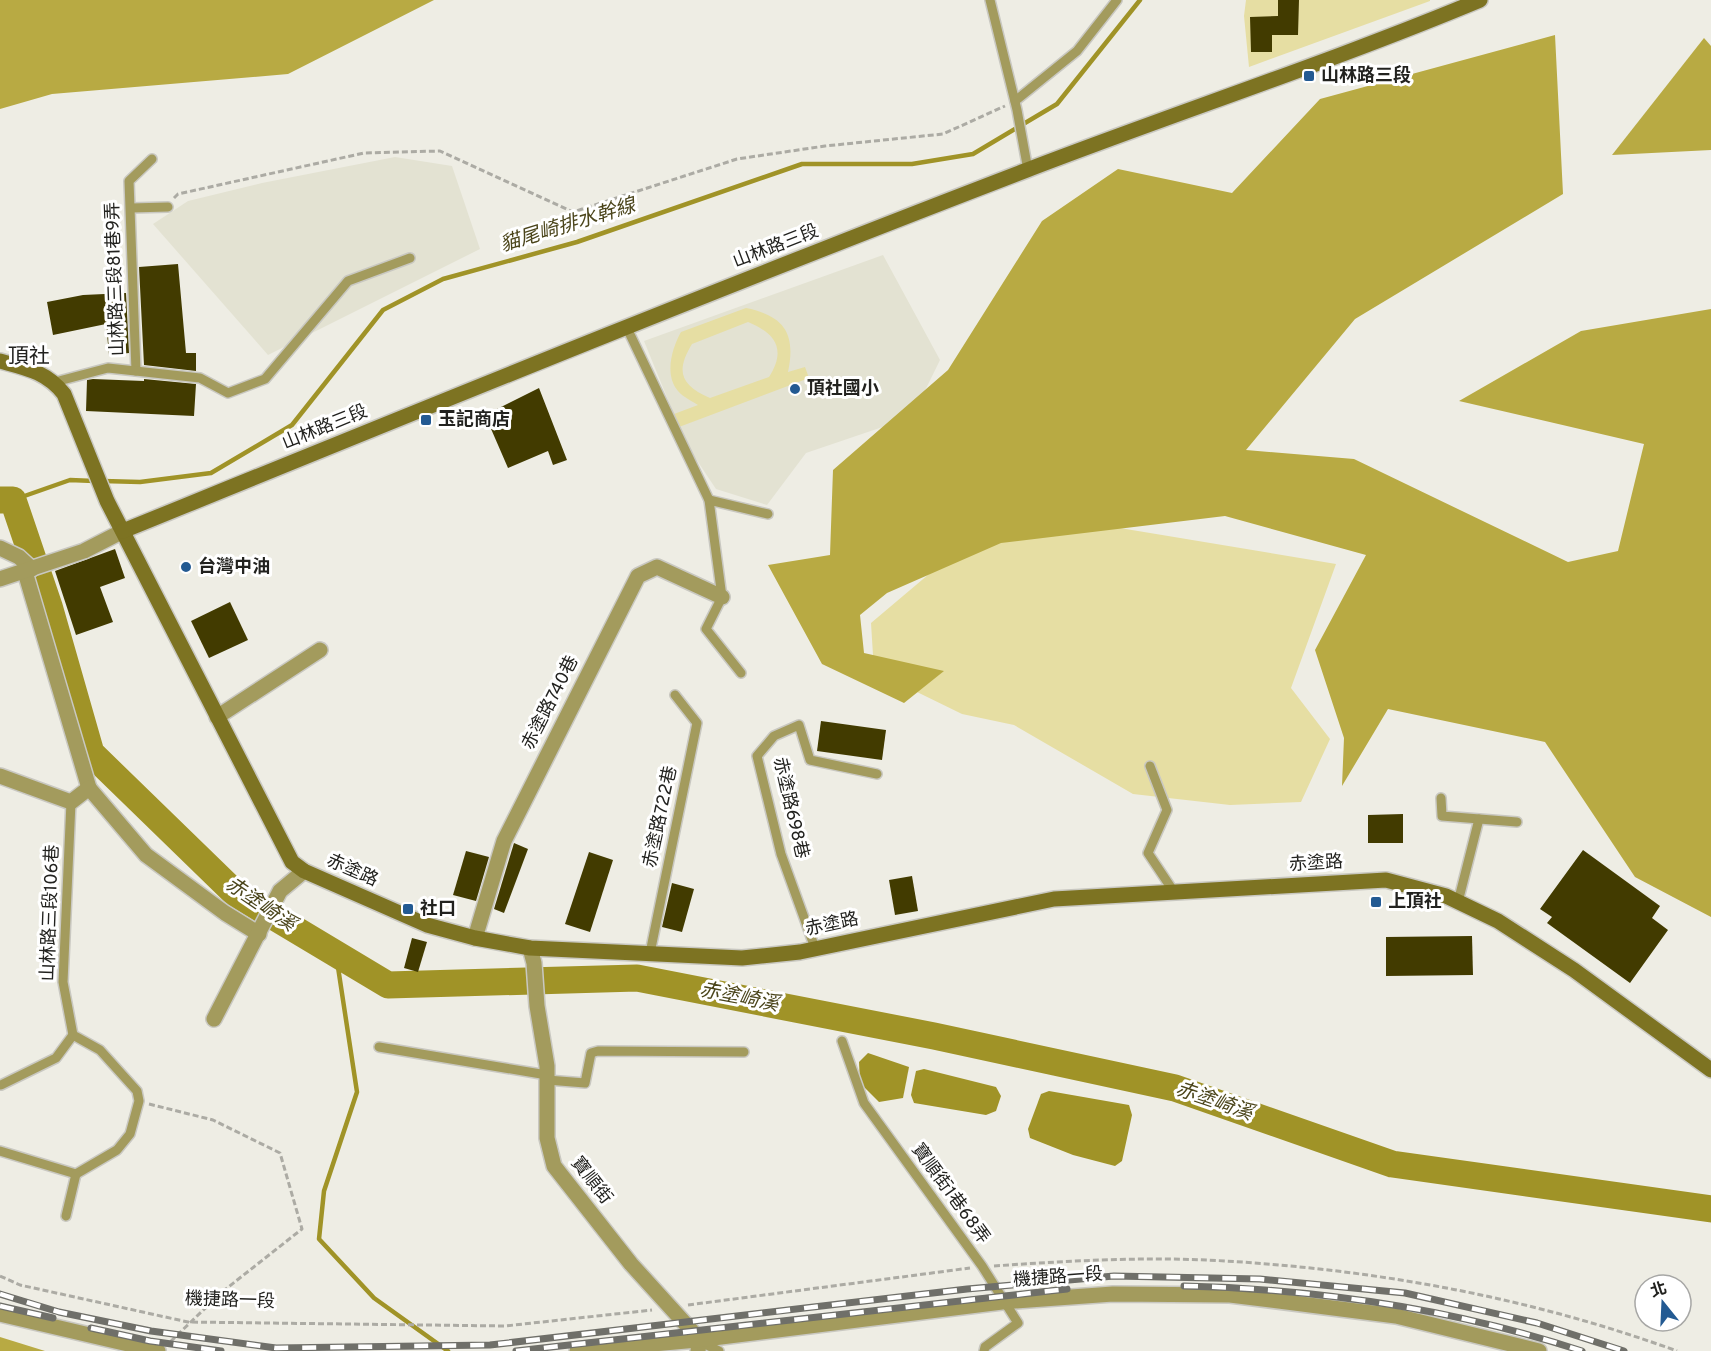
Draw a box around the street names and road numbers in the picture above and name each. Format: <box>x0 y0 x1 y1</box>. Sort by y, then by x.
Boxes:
street label: 山林路三段81巷9弄 <box>102 201 130 357</box>
street label: 山林路三段 <box>730 220 822 274</box>
street label: 山林路三段 <box>279 400 371 456</box>
street label: 赤塗路740巷 <box>518 652 584 754</box>
street label: 赤塗路698巷 <box>767 755 813 861</box>
street label: 赤塗路722巷 <box>639 764 683 870</box>
street label: 山林路三段106巷 <box>37 844 65 982</box>
street label: 赤塗路 <box>323 850 381 892</box>
street label: 赤塗路 <box>1288 851 1344 877</box>
street label: 赤塗路 <box>803 908 861 942</box>
street label: 寶順街1巷68弄 <box>906 1139 994 1249</box>
street label: 寶順街 <box>565 1153 617 1209</box>
street label: 機捷路一段 <box>1012 1263 1104 1293</box>
street label: 機捷路一段 <box>185 1288 275 1314</box>

